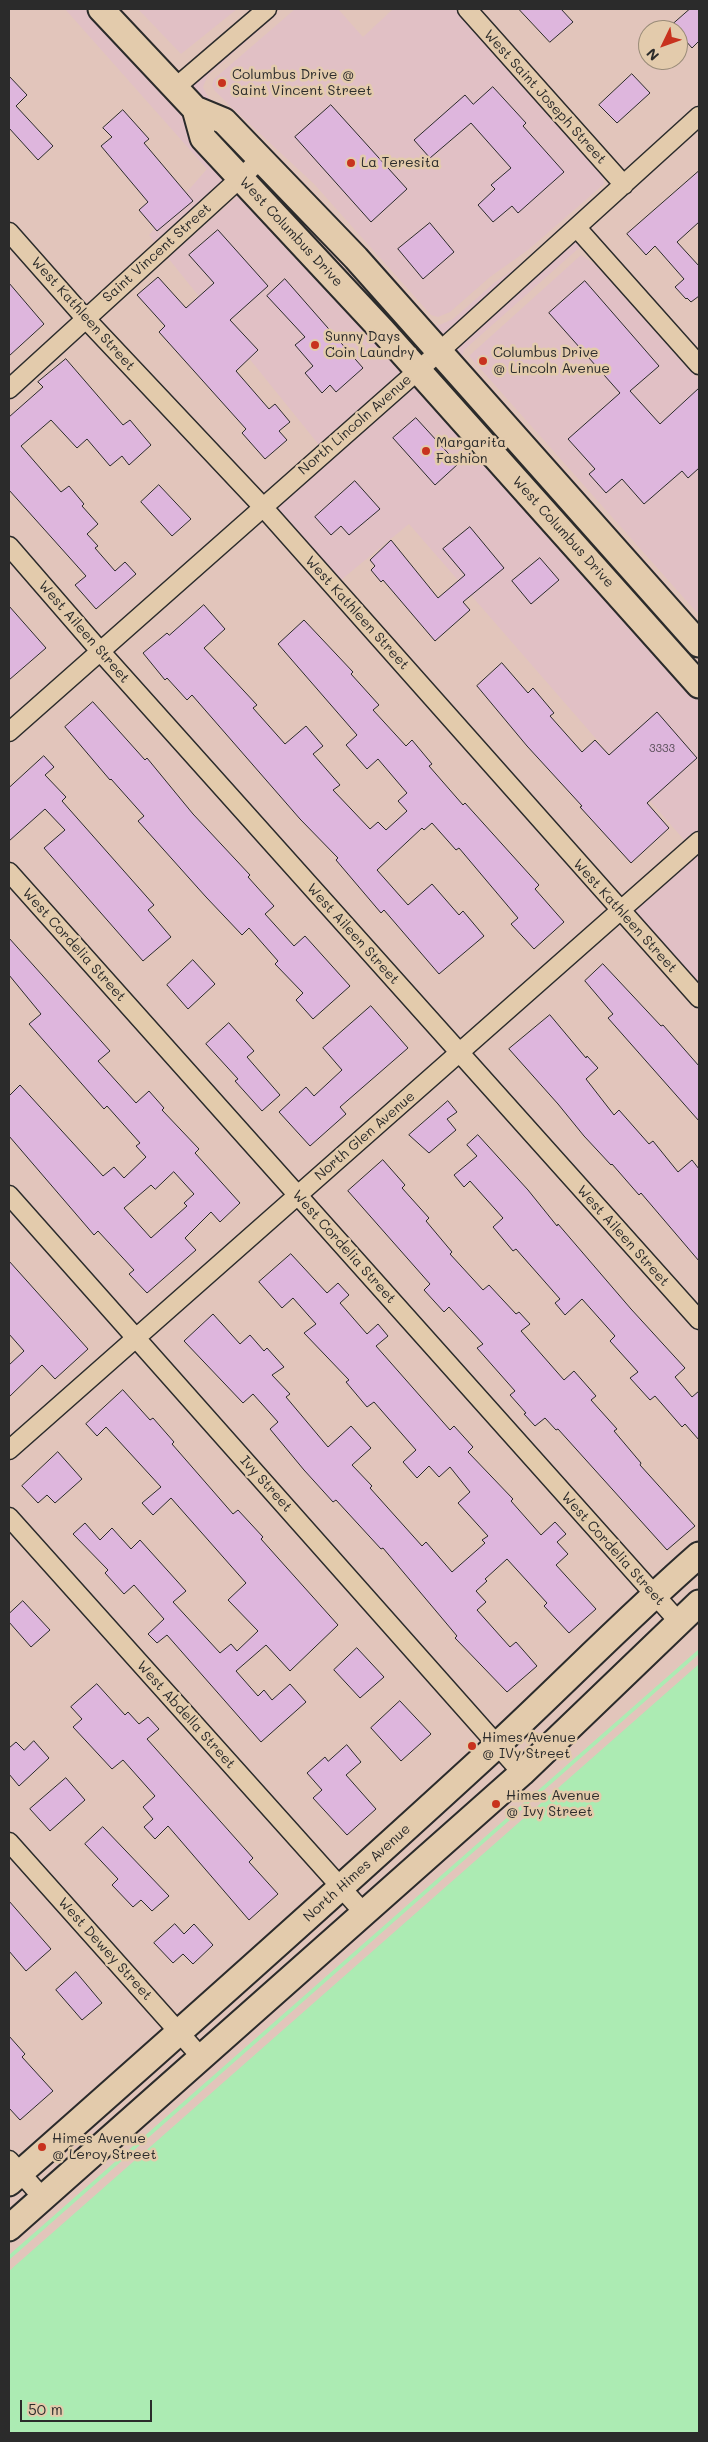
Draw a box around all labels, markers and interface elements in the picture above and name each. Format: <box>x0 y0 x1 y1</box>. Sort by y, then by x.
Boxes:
north arrow <box>638 20 688 70</box>
street label: West Saint Joseph Street <box>480 26 610 168</box>
text: N <box>642 44 663 65</box>
place label: Columbus Drive @ Saint Vincent Street <box>232 67 372 100</box>
marker: Columbus Drive @ Saint Vincent Street <box>216 77 228 89</box>
place label: La Teresita <box>361 155 440 171</box>
marker: La Teresita <box>345 157 357 169</box>
street label: West Columbus Drive <box>236 174 346 290</box>
street label: Saint Vincent Street <box>99 200 215 306</box>
street label: West Kathleen Street <box>27 254 139 374</box>
place label: Sunny Days Coin Laundry <box>325 329 415 362</box>
marker: Sunny Days Coin Laundry <box>309 339 321 351</box>
place label: Columbus Drive @ Lincoln Avenue <box>493 345 610 378</box>
marker: Columbus Drive @ Lincoln Avenue <box>477 355 489 367</box>
street label: North Lincoln Avenue <box>295 371 415 479</box>
place label: Margarita Fashion <box>436 435 506 468</box>
marker: Margarita Fashion <box>420 445 432 457</box>
street label: West Columbus Drive <box>509 473 617 591</box>
street label: West Kathleen Street <box>301 553 413 673</box>
street label: West Aileen Street <box>35 577 133 687</box>
house number: 3333 <box>649 742 675 756</box>
street label: West Kathleen Street <box>569 856 681 976</box>
street label: West Aileen Street <box>303 880 403 988</box>
street label: West Cordelia Street <box>19 885 129 1005</box>
street label: North Glen Avenue <box>311 1088 419 1184</box>
street label: West Aileen Street <box>573 1182 673 1290</box>
street label: West Cordelia Street <box>289 1187 399 1307</box>
street label: Ivy Street <box>236 1452 296 1516</box>
street label: West Cordelia Street <box>558 1489 668 1609</box>
street label: West Abdella Street <box>133 1658 239 1772</box>
place label: Himes Avenue @ IVy Street <box>482 1730 576 1762</box>
marker: Himes Avenue @ IVy Street <box>466 1740 478 1752</box>
place label: Himes Avenue @ Ivy Street <box>506 1788 600 1820</box>
marker: Himes Avenue @ Ivy Street <box>490 1798 502 1810</box>
street label: North Himes Avenue <box>300 1821 414 1925</box>
street label: West Dewey Street <box>54 1894 156 2004</box>
place label: Himes Avenue @ Leroy Street <box>52 2131 157 2164</box>
marker: Himes Avenue @ Leroy Street <box>36 2141 48 2153</box>
scale bar <box>22 2390 155 2422</box>
text: 50 m <box>28 2399 63 2419</box>

